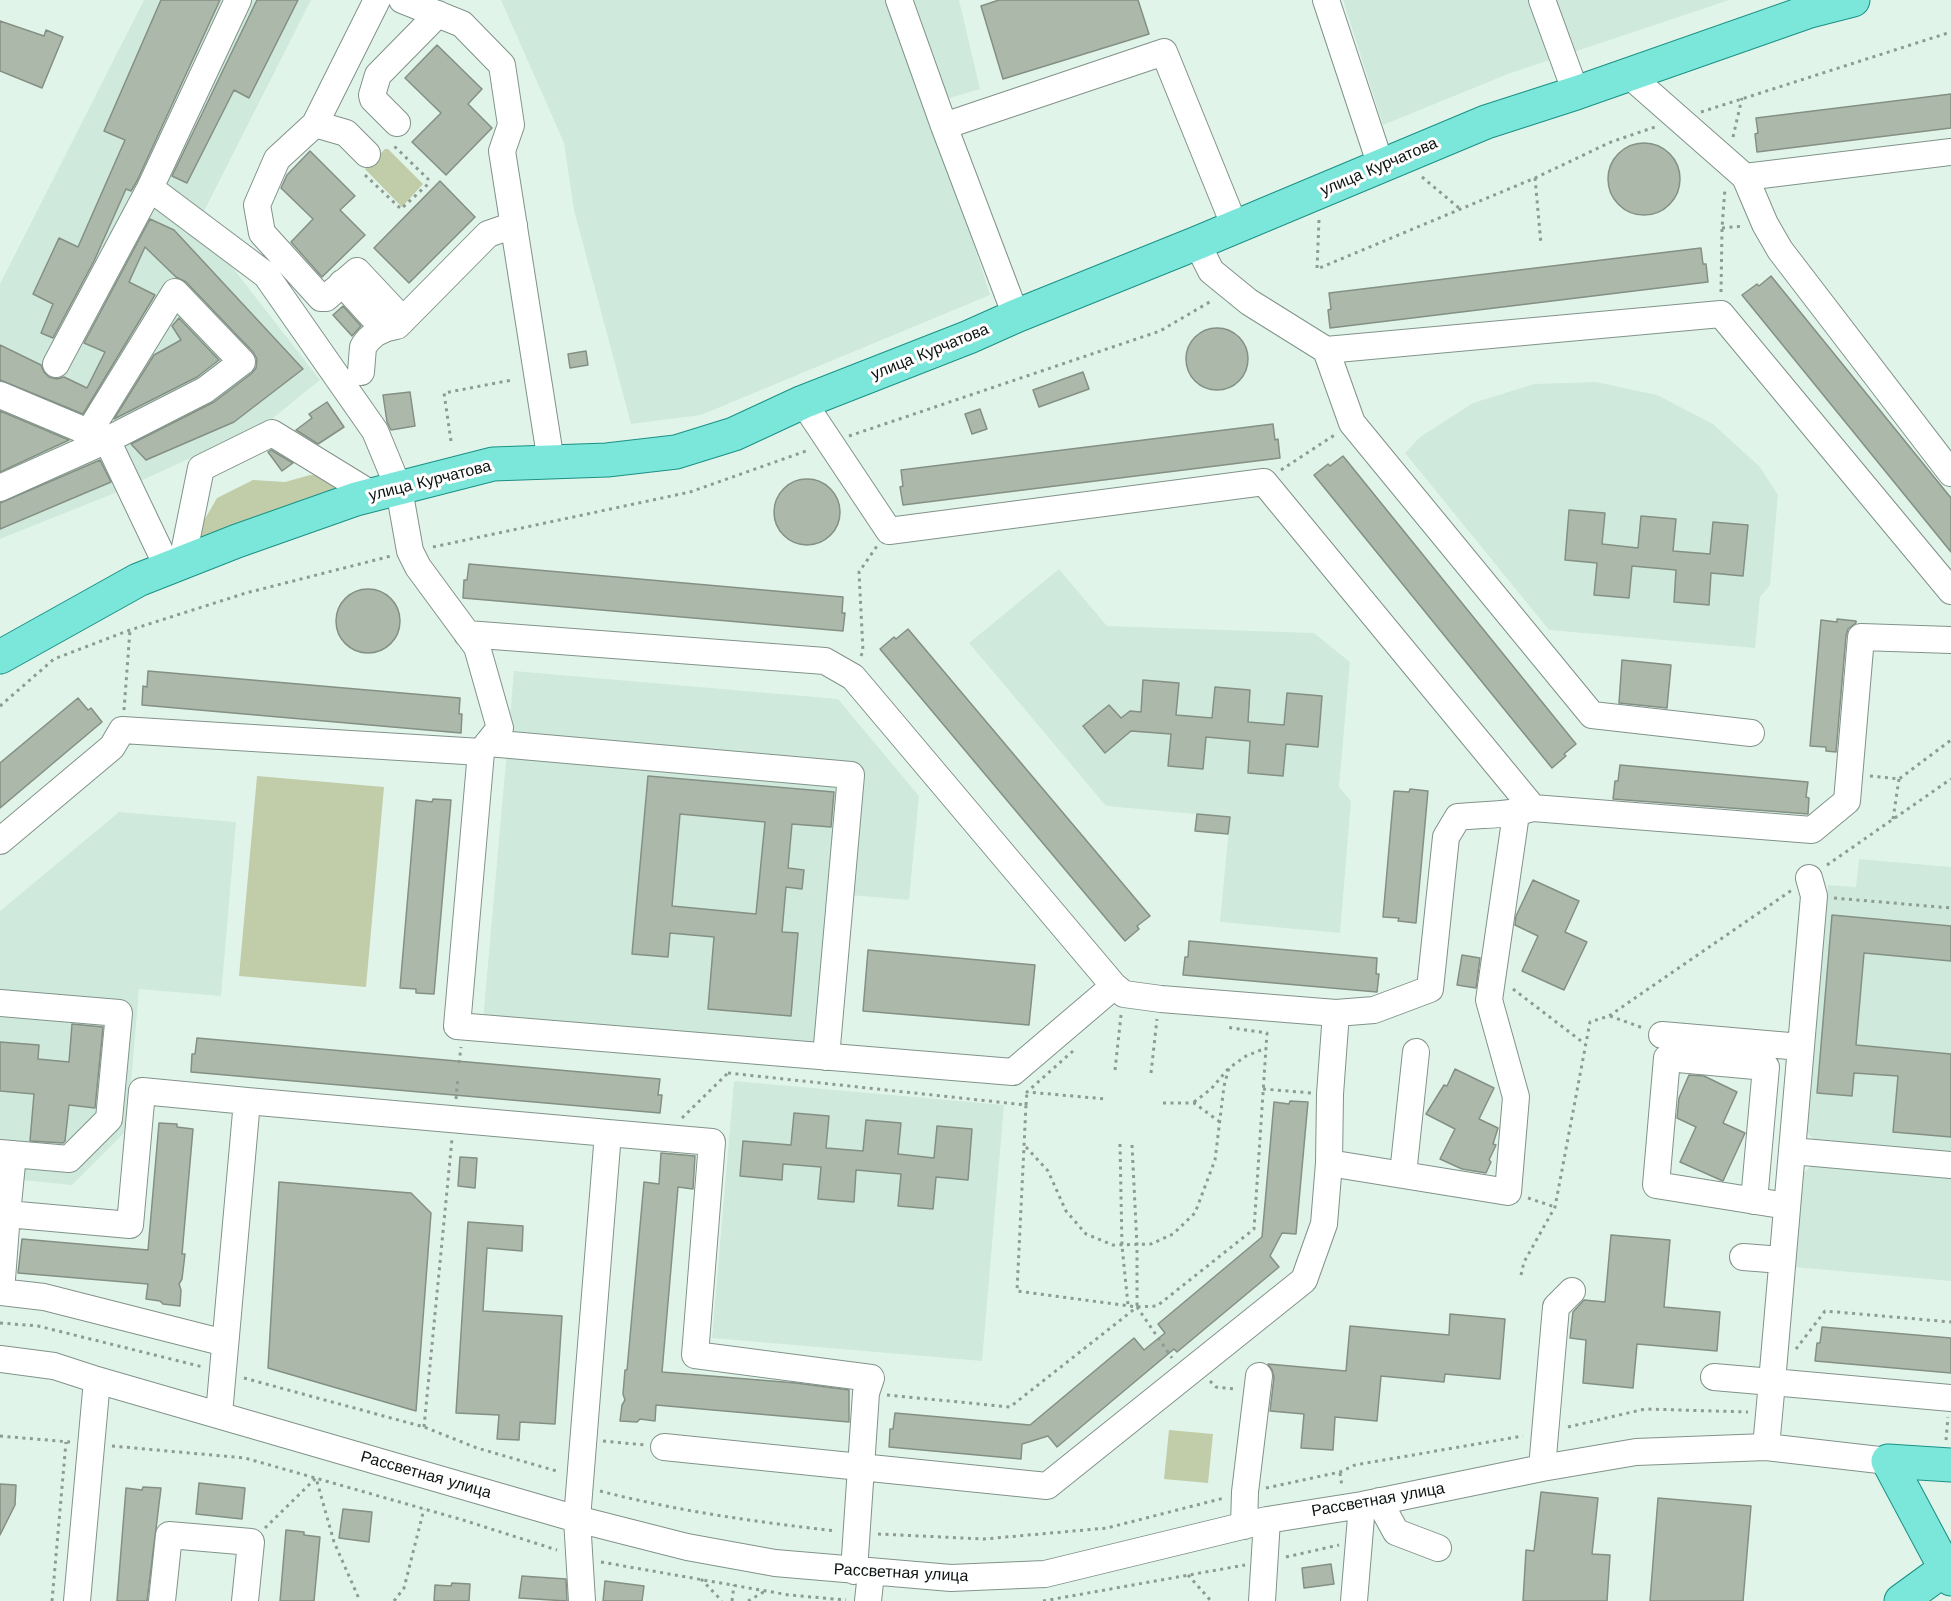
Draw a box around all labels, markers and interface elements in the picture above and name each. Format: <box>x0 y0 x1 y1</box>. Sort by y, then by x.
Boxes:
street label: улица Курчатова <box>1318 134 1440 200</box>
street label: улица Курчатова <box>868 320 992 384</box>
street label: улица Курчатова <box>367 457 493 505</box>
street label: Рассветная улица <box>359 1447 493 1503</box>
street label: Рассветная улица <box>1310 1479 1446 1521</box>
street label: Рассветная улица <box>833 1560 969 1586</box>

